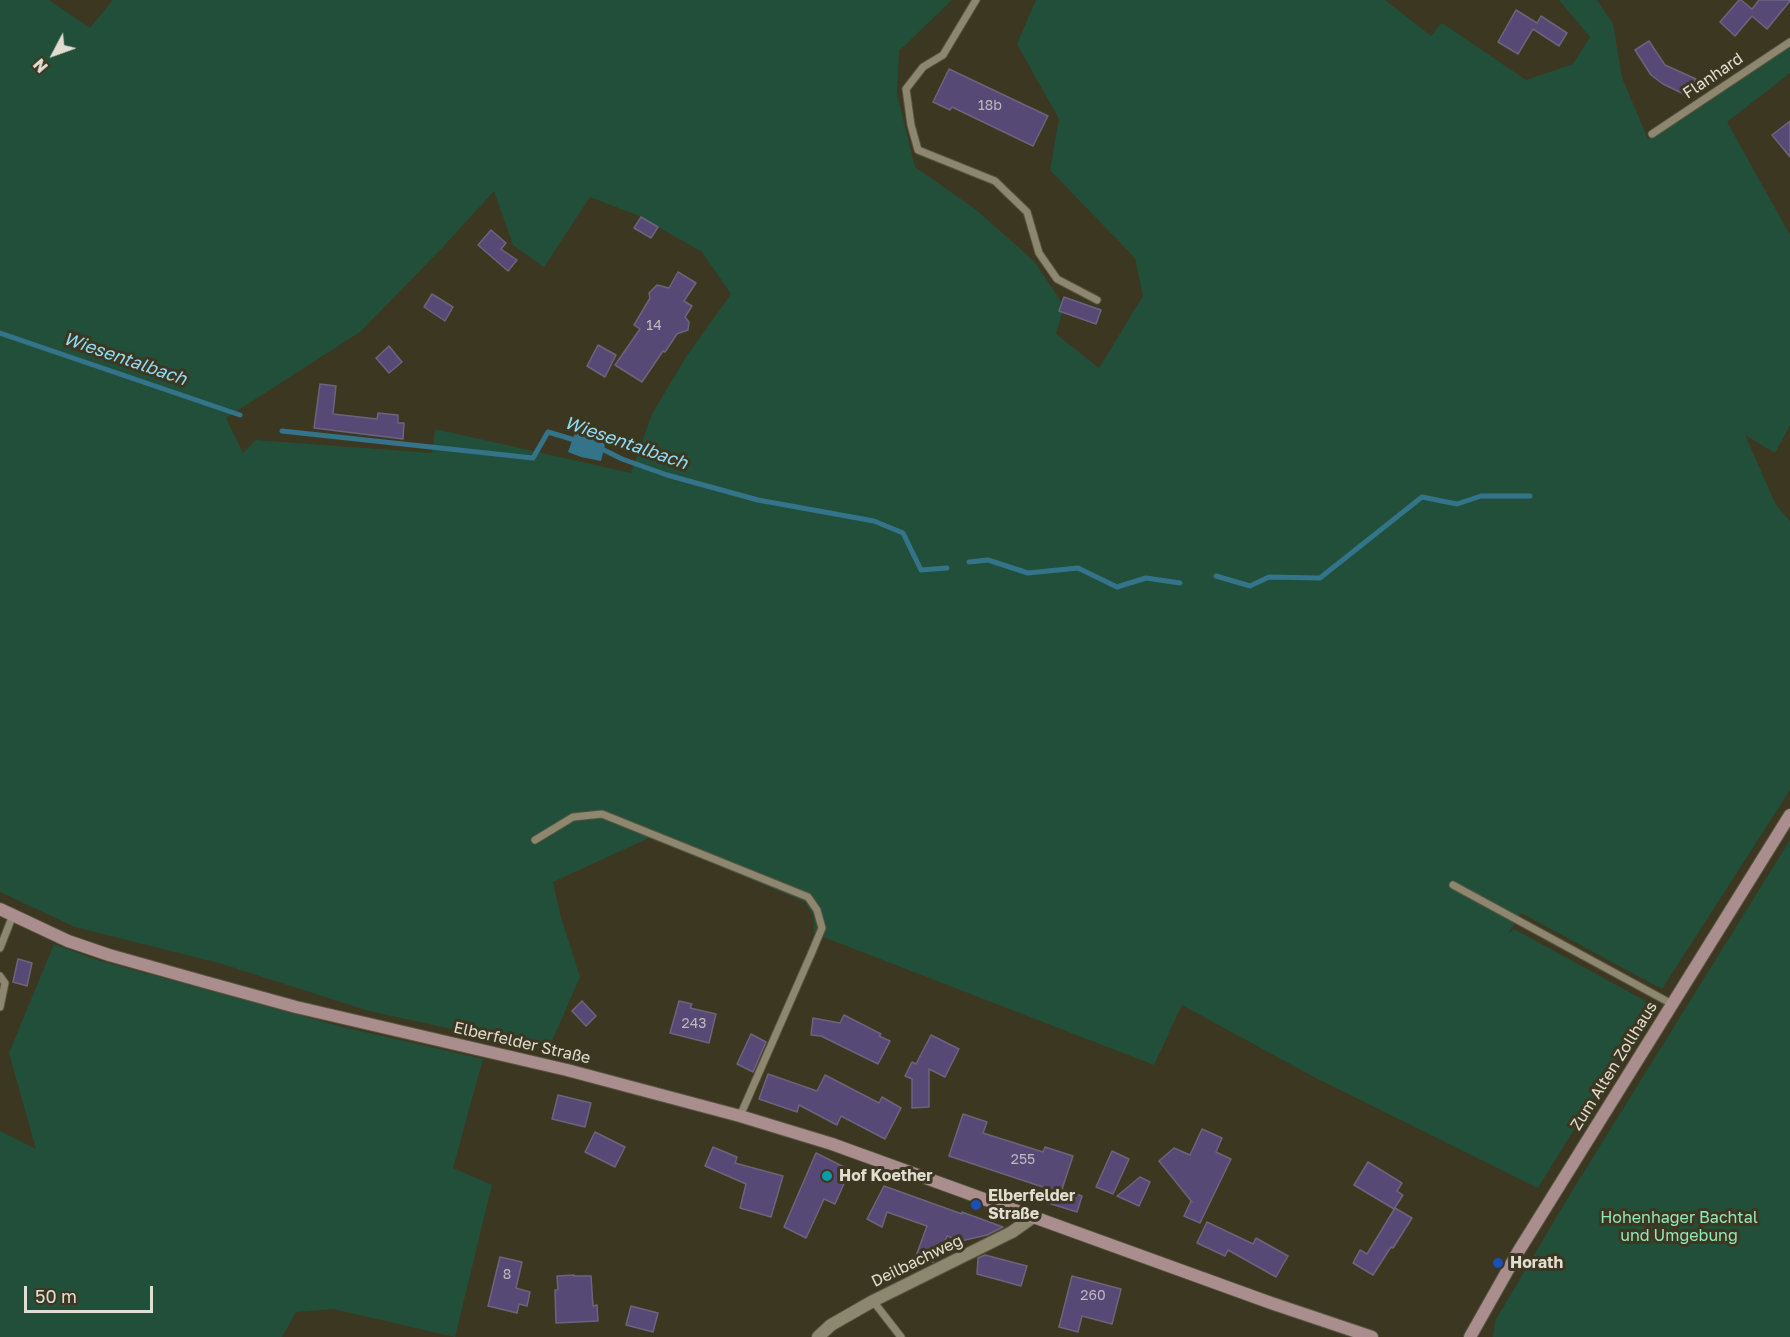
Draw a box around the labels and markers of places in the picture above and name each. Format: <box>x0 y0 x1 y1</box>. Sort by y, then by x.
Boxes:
place label: Hof Koether <box>839 1166 933 1186</box>
marker: Hof Koether <box>820 1169 834 1183</box>
place label: Elberfelder Straße <box>988 1186 1075 1224</box>
marker: Elberfelder Straße <box>969 1198 983 1212</box>
place label: Horath <box>1510 1253 1563 1273</box>
marker: Horath <box>1491 1256 1505 1270</box>

